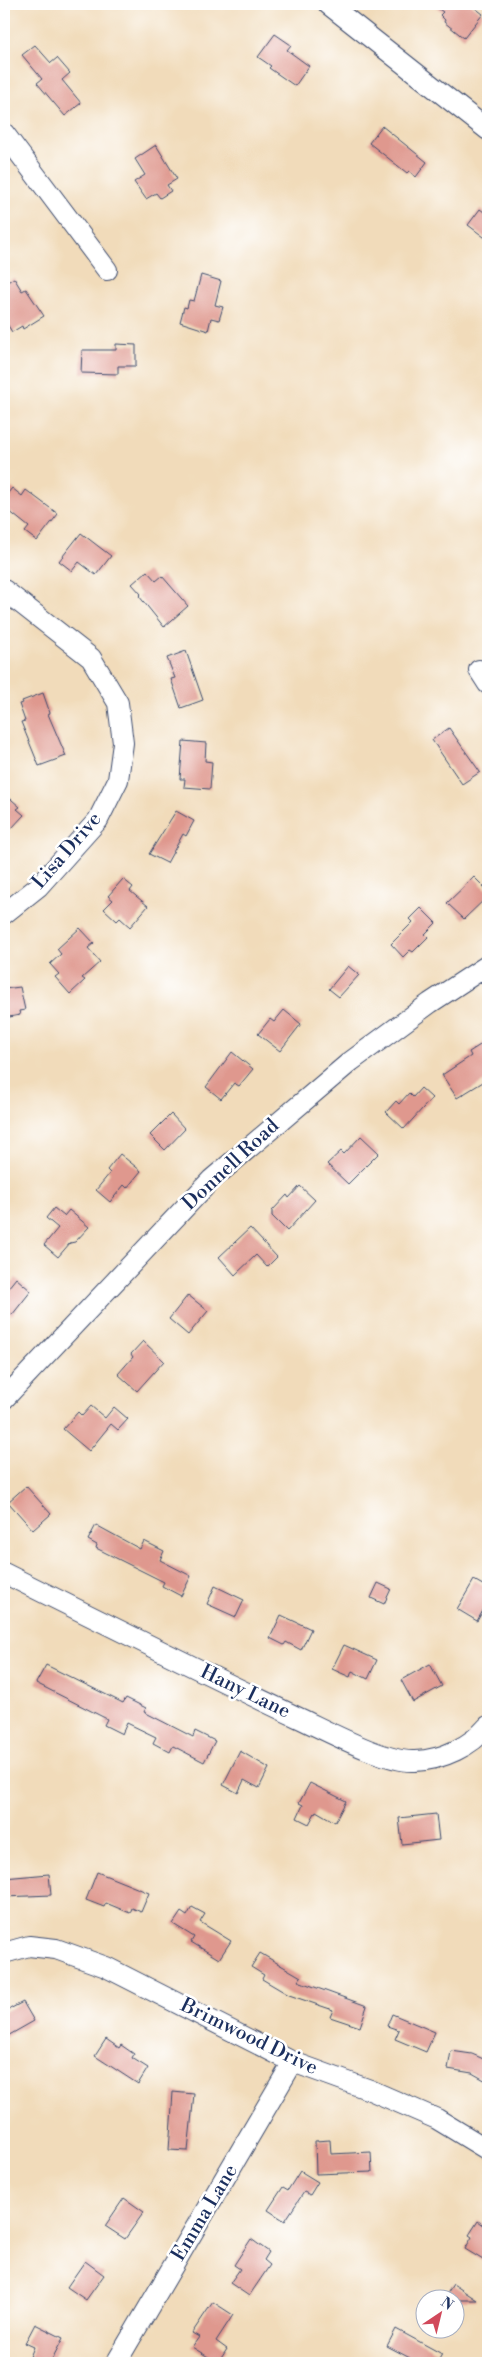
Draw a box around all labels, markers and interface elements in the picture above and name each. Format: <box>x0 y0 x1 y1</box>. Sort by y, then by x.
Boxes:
street label: Lisa Drive <box>27 807 107 895</box>
street label: Donnell Road <box>177 1113 285 1216</box>
street label: Hany Lane <box>196 1659 294 1725</box>
street label: Brimwood Drive <box>175 1993 322 2081</box>
street label: Emma Lane <box>166 2160 244 2266</box>
north arrow <box>414 2290 464 2340</box>
text: N <box>437 2294 457 2315</box>

